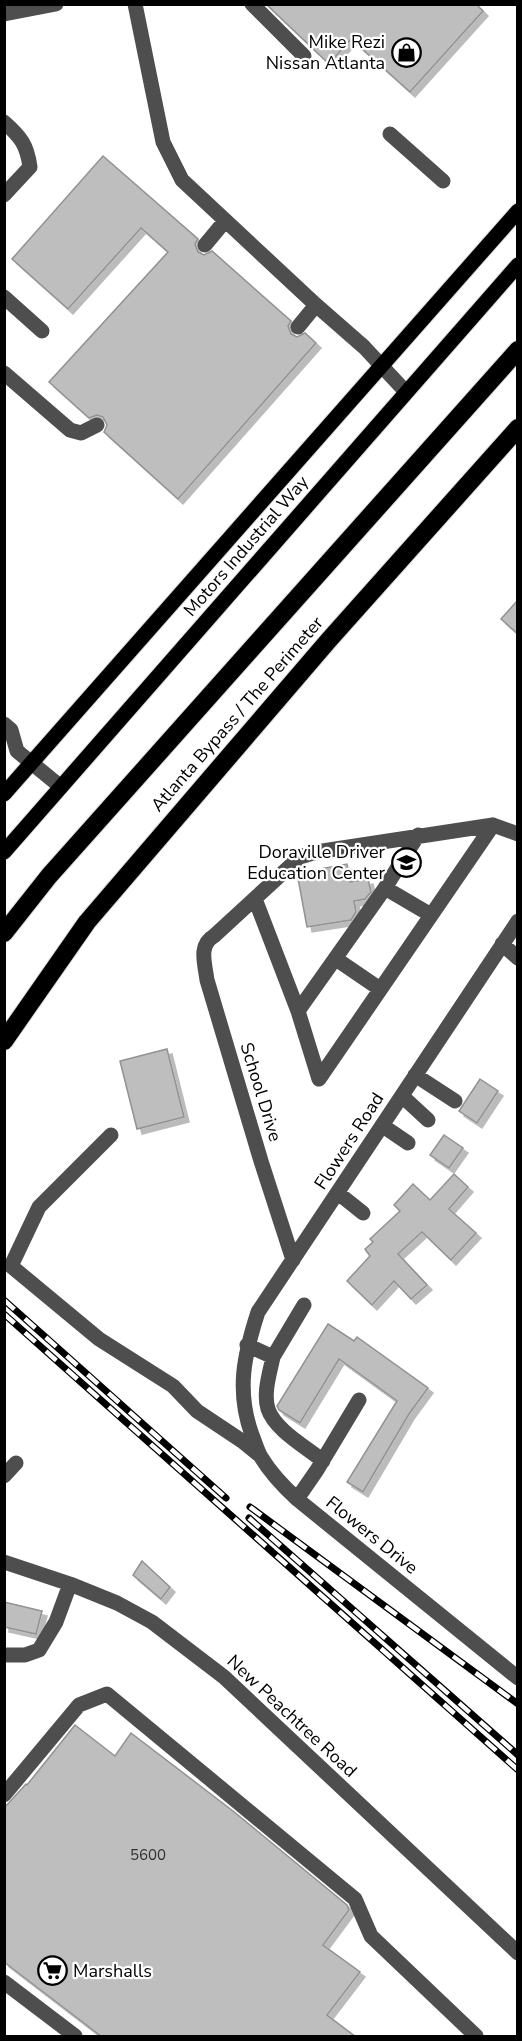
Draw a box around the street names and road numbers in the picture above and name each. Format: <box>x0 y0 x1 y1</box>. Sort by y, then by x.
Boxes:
street label: Motors Industrial Way <box>178 470 314 621</box>
street label: Atlanta Bypass / The Perimeter <box>145 611 329 817</box>
street label: School Drive <box>235 1040 287 1144</box>
street label: Flowers Road <box>309 1088 389 1194</box>
street label: Flowers Drive <box>321 1490 423 1580</box>
street label: New Peachtree Road <box>222 1649 362 1783</box>

